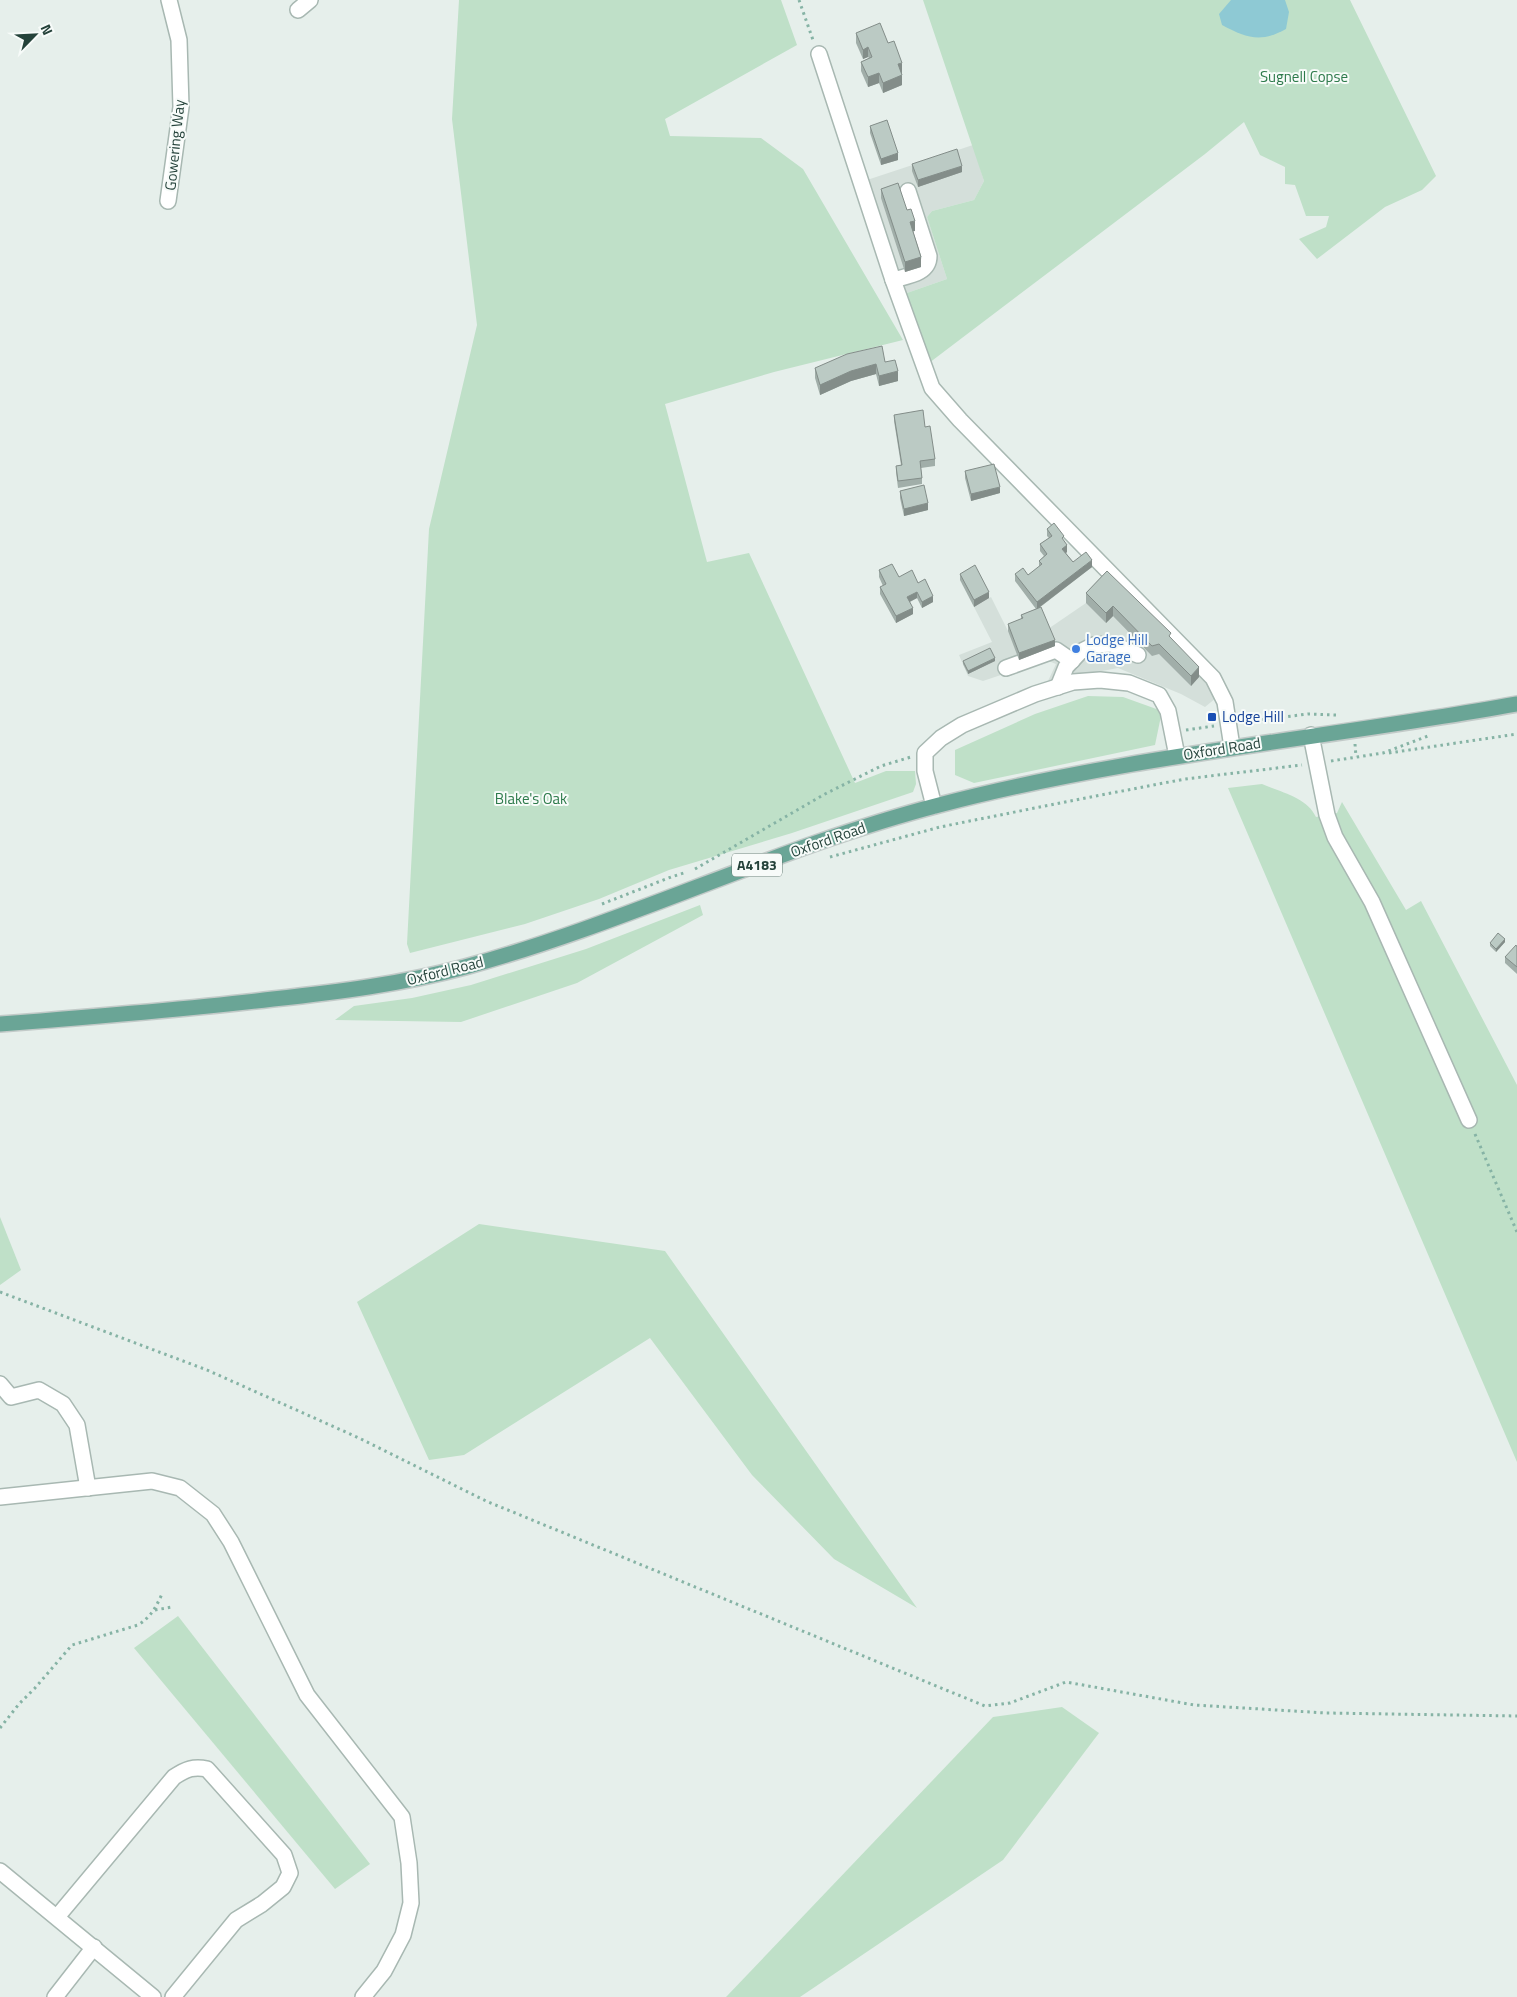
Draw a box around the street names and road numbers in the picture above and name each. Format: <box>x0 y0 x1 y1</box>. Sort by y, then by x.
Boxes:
street label: Gowering Way <box>158 98 191 192</box>
street label: Oxford Road <box>1182 731 1262 766</box>
street label: Oxford Road <box>787 816 869 863</box>
road number: A4183 <box>732 854 782 876</box>
street label: Oxford Road <box>404 950 486 991</box>

